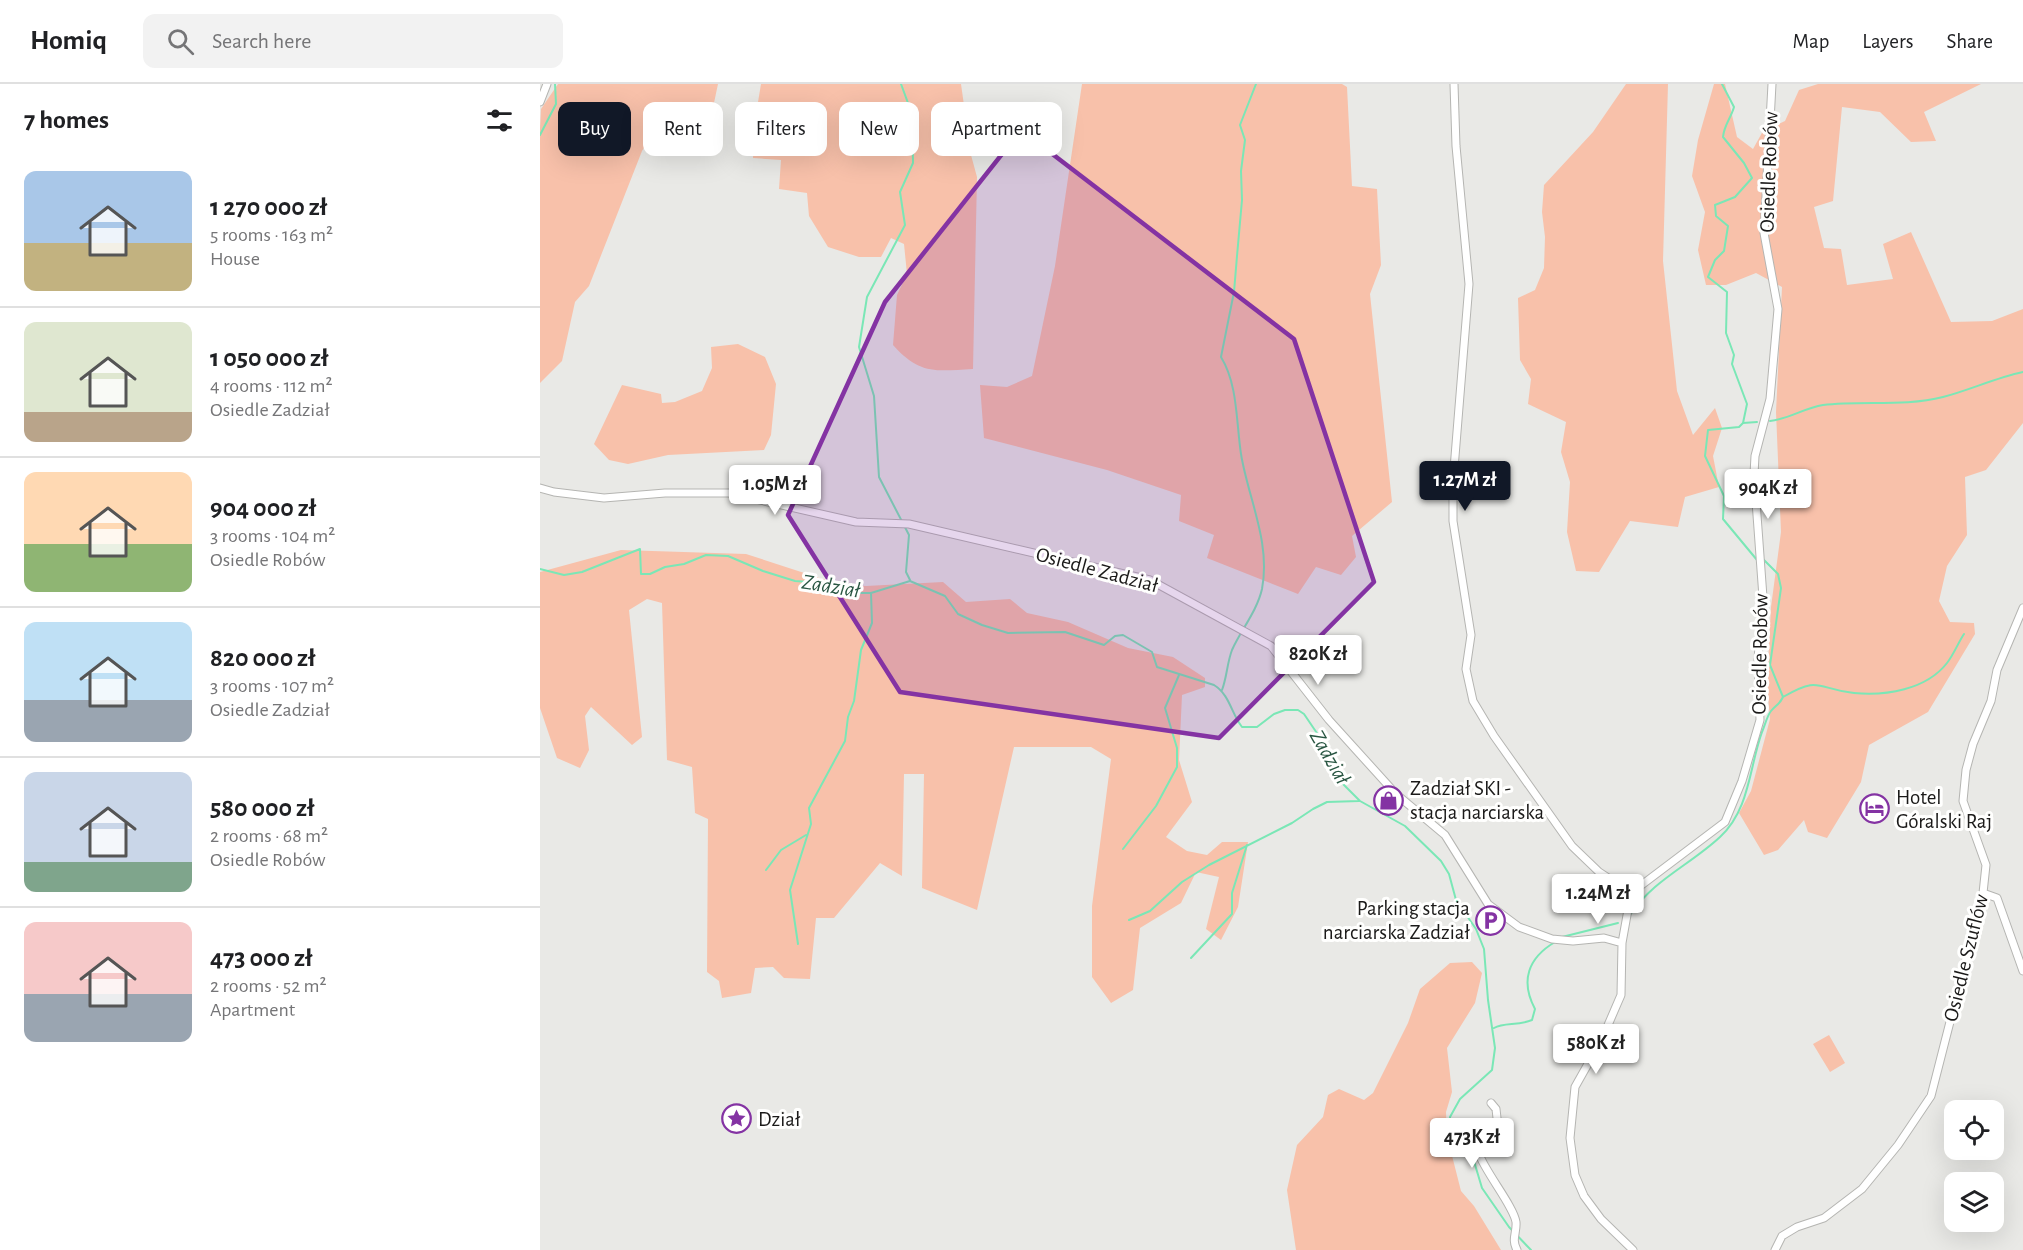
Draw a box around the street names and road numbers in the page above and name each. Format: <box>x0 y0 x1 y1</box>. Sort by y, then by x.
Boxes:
street label: Osiedle Robów <box>1756 111 1782 233</box>
street label: Osiedle Zadział <box>1034 544 1161 597</box>
street label: Osiedle Robów <box>1748 593 1772 715</box>
street label: Osiedle Szuflów <box>1940 892 1992 1024</box>

